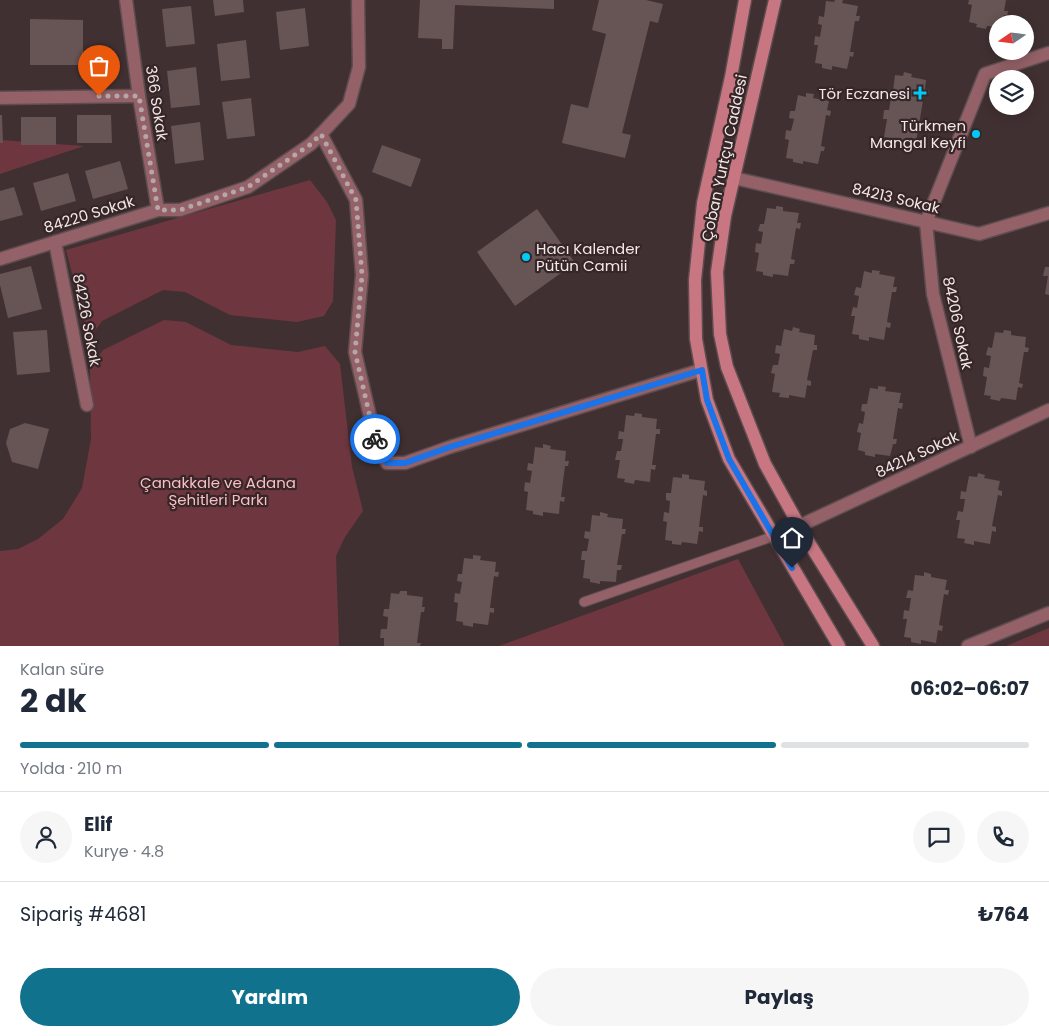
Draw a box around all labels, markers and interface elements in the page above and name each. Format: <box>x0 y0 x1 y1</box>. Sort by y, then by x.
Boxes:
north arrow <box>989 15 1034 60</box>
map controls <box>989 15 1034 115</box>
pin <box>78 45 120 96</box>
icon: bag <box>85 52 113 80</box>
street label: 366 Sokak <box>141 64 173 142</box>
button: layers <box>989 70 1034 115</box>
street label: Çoban Yurtçu Caddesi <box>696 73 752 243</box>
place label: Tör Eczanesi <box>818 83 910 104</box>
marker: Tör Eczanesi <box>914 87 926 99</box>
place label: Türkmen Mangal Keyfi <box>870 115 966 153</box>
marker: Türkmen Mangal Keyfi <box>970 128 982 140</box>
street label: 84213 Sokak <box>850 178 942 218</box>
street label: 84220 Sokak <box>41 190 137 238</box>
place label: Hacı Kalender Pütün Camii <box>536 238 640 276</box>
marker: Hacı Kalender Pütün Camii <box>520 251 532 263</box>
street label: 84226 Sokak <box>68 272 106 368</box>
street label: 84206 Sokak <box>938 275 978 372</box>
courier <box>350 414 400 464</box>
icon: bike <box>361 425 389 453</box>
street label: 84214 Sokak <box>872 425 962 482</box>
park label: Çanakkale ve Adana Şehitleri Parkı <box>140 472 296 510</box>
pin <box>771 517 813 568</box>
icon: home <box>778 524 806 552</box>
text: Kalan süre <box>20 658 104 681</box>
text: 06:02–06:07 <box>910 675 1029 702</box>
text: 2 dk <box>20 678 87 723</box>
text: Yolda · 210 m <box>20 757 122 780</box>
button: person <box>20 811 72 863</box>
text: Elif <box>84 811 112 838</box>
button: chat <box>913 811 965 863</box>
button: phone <box>977 811 1029 863</box>
text: Kurye · 4.8 <box>84 840 164 863</box>
text: Sipariş #4681 <box>20 901 146 928</box>
text: ₺764 <box>978 901 1029 928</box>
button: Yardım <box>20 968 520 1026</box>
button: Paylaş <box>530 968 1029 1026</box>

